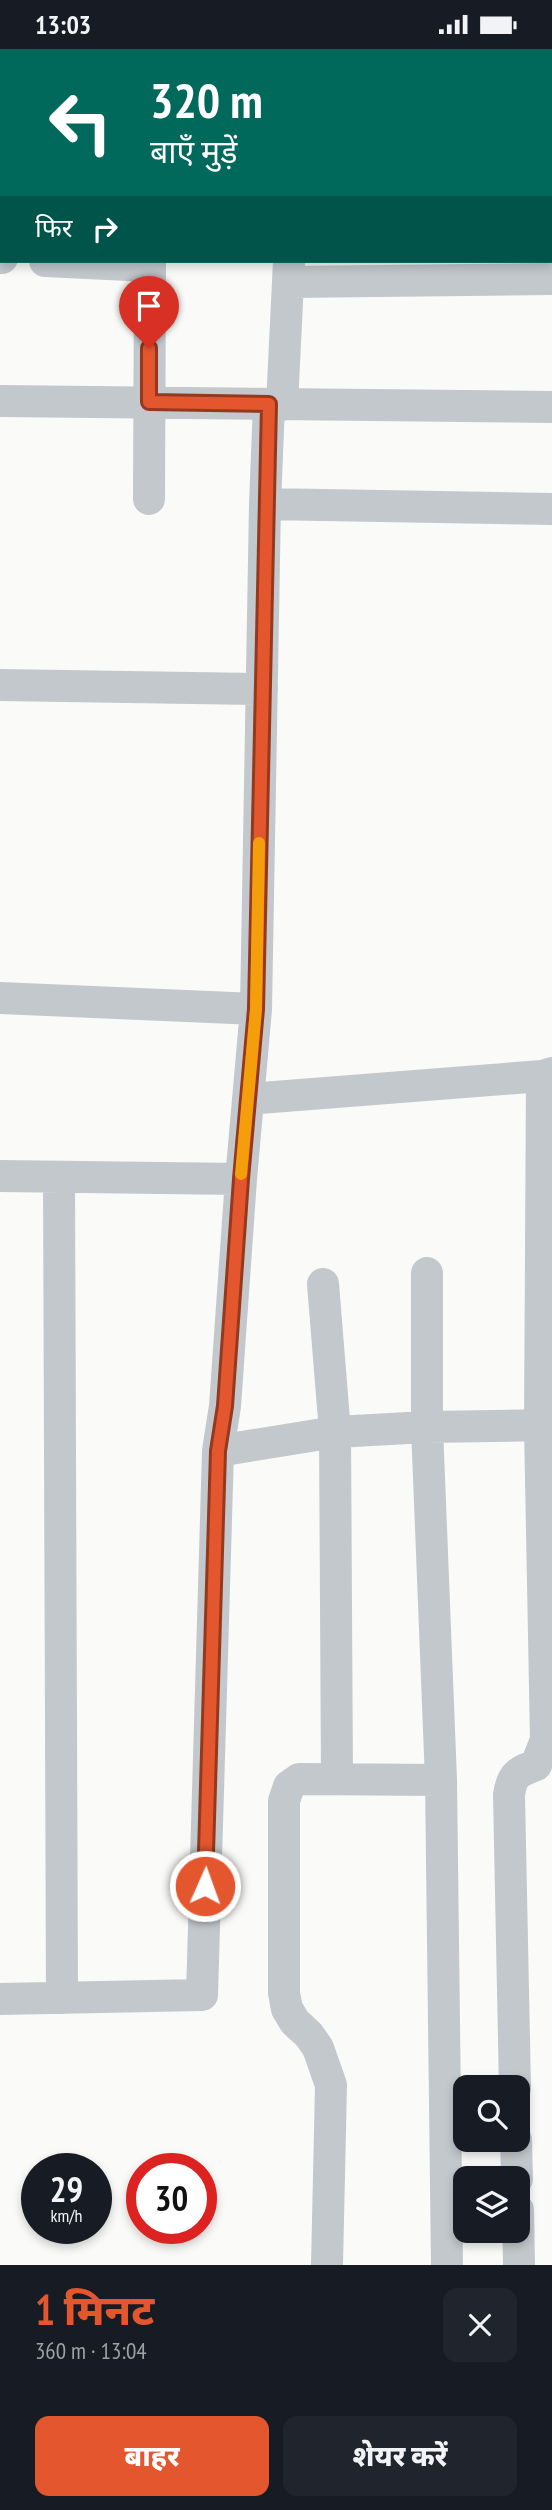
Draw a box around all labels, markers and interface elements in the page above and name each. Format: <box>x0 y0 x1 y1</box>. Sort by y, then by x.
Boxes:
text: 13:03 <box>35 8 91 41</box>
text: 320 m <box>150 68 263 132</box>
icon: left <box>35 77 126 168</box>
text: बाएँ मुड़ें <box>150 130 237 172</box>
icon: right <box>86 210 124 248</box>
text: फिर <box>35 211 72 244</box>
pin <box>119 276 179 348</box>
icon: arrive <box>130 287 168 325</box>
position arrow <box>168 1849 242 1923</box>
map controls <box>453 2075 530 2243</box>
button: search <box>453 2075 530 2152</box>
speed limit sign: 30 <box>126 2153 217 2244</box>
text: 29 <box>50 2166 83 2212</box>
button: layers <box>453 2166 530 2243</box>
text: km/h <box>51 2204 82 2227</box>
text: 1 मिनट <box>35 2282 154 2337</box>
button: close <box>443 2288 517 2362</box>
text: 360 m · 13:04 <box>35 2336 147 2365</box>
button: बाहर <box>35 2416 269 2496</box>
button: शेयर करें <box>283 2416 517 2496</box>

